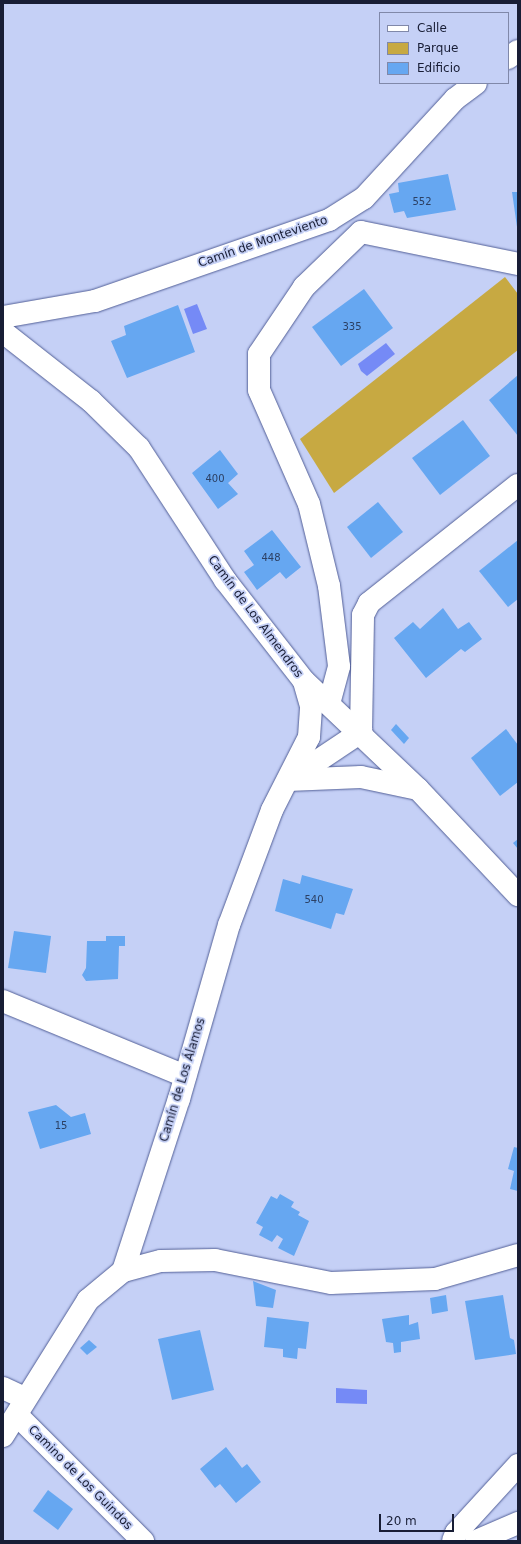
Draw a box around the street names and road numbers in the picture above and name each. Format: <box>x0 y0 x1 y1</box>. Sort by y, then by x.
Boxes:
street label: Camín de Monteviento <box>196 213 330 271</box>
street label: Camín de Los Almendros <box>204 553 306 681</box>
street label: Camín de Los Álamos <box>157 1016 209 1144</box>
street label: Camino de Los Guindos <box>25 1423 135 1533</box>

